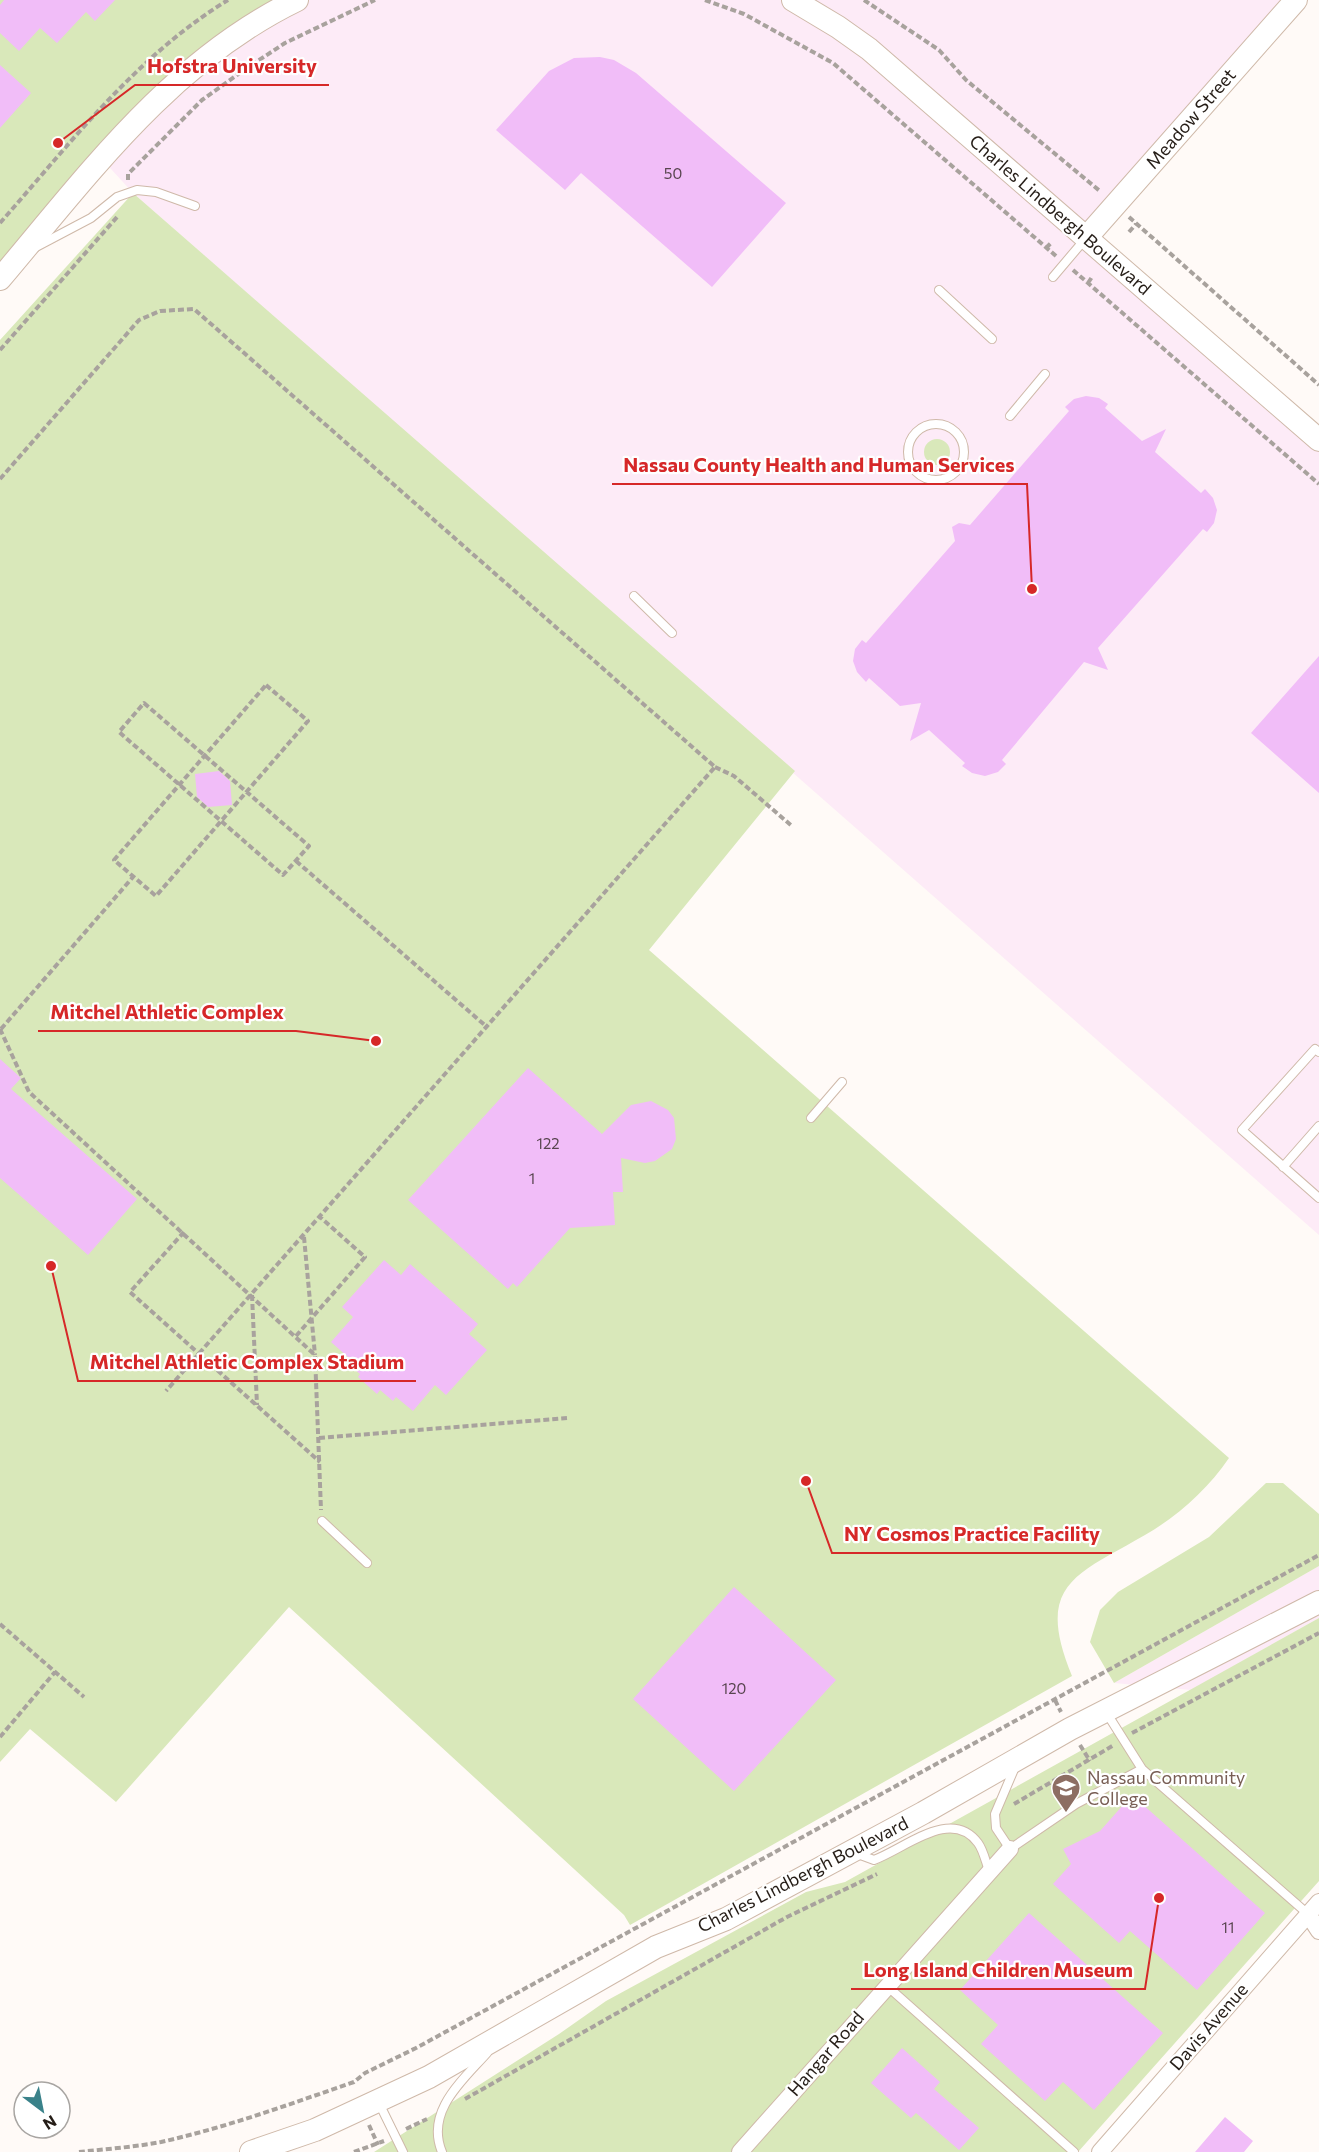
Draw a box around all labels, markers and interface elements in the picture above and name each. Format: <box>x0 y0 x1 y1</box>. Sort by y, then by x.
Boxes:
callout: Hofstra University <box>135 47 329 85</box>
text: Hofstra University <box>147 53 317 77</box>
street label: Meadow Street <box>1141 64 1240 173</box>
street label: Charles Lindbergh Boulevard <box>965 129 1156 299</box>
house number: 50 <box>664 164 682 182</box>
callout: Nassau County Health and Human Services <box>612 446 1027 484</box>
text: Nassau County Health and Human Services <box>623 452 1015 476</box>
callout: Mitchel Athletic Complex <box>38 993 296 1031</box>
text: Mitchel Athletic Complex <box>50 999 284 1023</box>
house number: 122 <box>536 1134 560 1152</box>
house number: 1 <box>529 1169 535 1187</box>
callout: Mitchel Athletic Complex Stadium <box>78 1343 416 1381</box>
text: Mitchel Athletic Complex Stadium <box>90 1349 404 1373</box>
callout: NY Cosmos Practice Facility <box>832 1515 1112 1553</box>
text: NY Cosmos Practice Facility <box>844 1521 1100 1545</box>
house number: 120 <box>722 1679 746 1697</box>
place label: Nassau Community College <box>1087 1766 1245 1809</box>
school or university icon: Nassau Community College <box>1050 1772 1082 1814</box>
street label: Charles Lindbergh Boulevard <box>694 1811 912 1937</box>
house number: 11 <box>1222 1918 1234 1936</box>
callout: Long Island Children Museum <box>851 1951 1145 1989</box>
text: Long Island Children Museum <box>863 1957 1133 1981</box>
street label: Davis Avenue <box>1165 1978 1252 2074</box>
street label: Hangar Road <box>783 2007 868 2100</box>
north arrow <box>12 2080 72 2140</box>
text: N <box>40 2112 60 2134</box>

